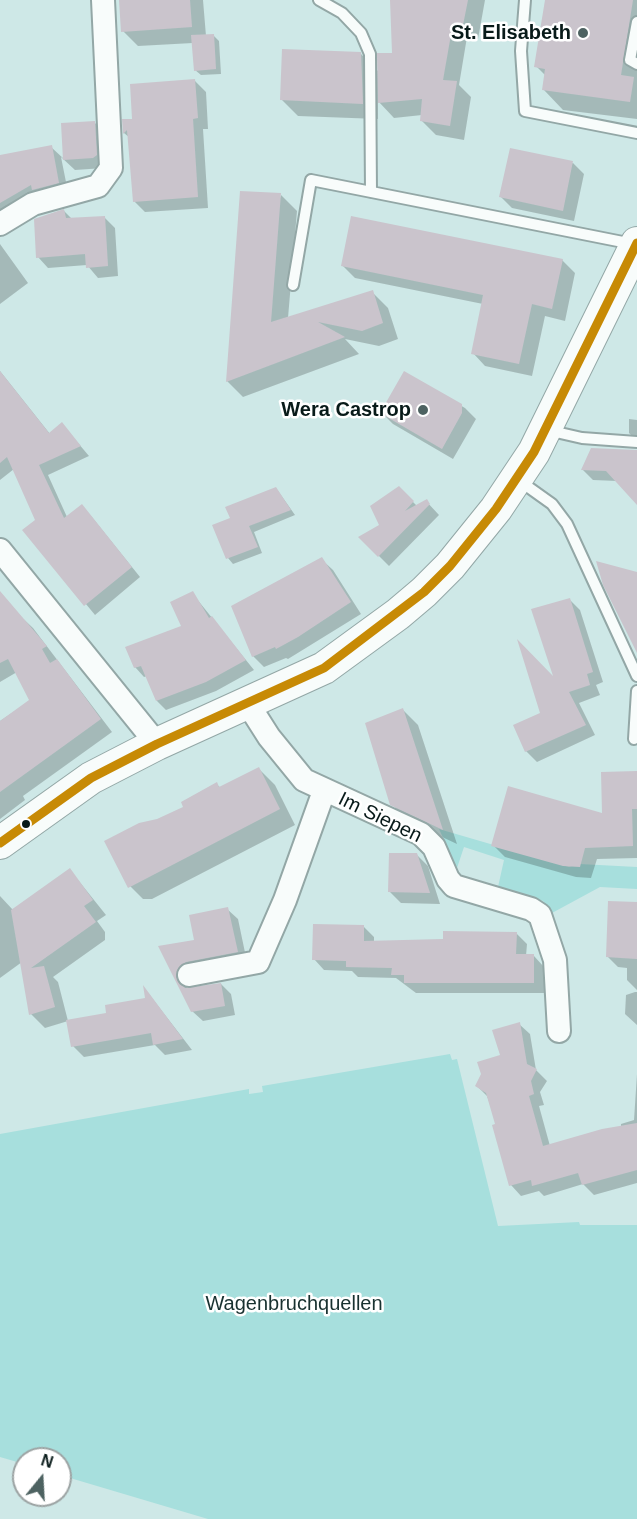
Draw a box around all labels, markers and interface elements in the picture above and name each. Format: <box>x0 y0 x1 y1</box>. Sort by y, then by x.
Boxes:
place label: St. Elisabeth <box>451 21 571 45</box>
marker: St. Elisabeth <box>576 26 590 40</box>
place label: Wera Castrop <box>281 398 411 422</box>
marker: Wera Castrop <box>416 403 430 417</box>
street label: Im Siepen <box>334 787 426 849</box>
unlabelled marker <box>20 818 32 830</box>
park label: Wagenbruchquellen <box>205 1292 383 1316</box>
north arrow <box>12 1447 72 1507</box>
text: N <box>39 1451 55 1471</box>

